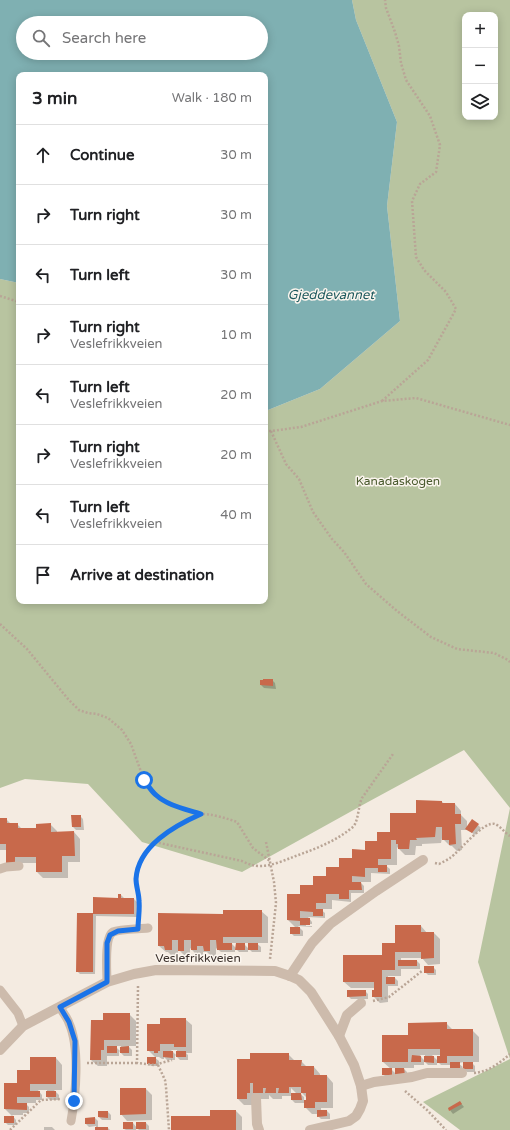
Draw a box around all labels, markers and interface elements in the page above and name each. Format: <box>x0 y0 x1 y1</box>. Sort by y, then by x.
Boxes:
map controls <box>462 12 498 120</box>
button: + <box>462 12 498 48</box>
search box <box>16 16 268 60</box>
icon: search <box>30 27 52 49</box>
text: Search here <box>62 29 146 47</box>
button: − <box>462 48 498 84</box>
button: layers <box>462 84 498 120</box>
text: 3 min <box>32 88 77 109</box>
text: Walk · 180 m <box>172 90 252 106</box>
icon: ahead <box>32 144 54 166</box>
text: Continue <box>70 146 134 164</box>
text: 30 m <box>220 147 252 163</box>
icon: right <box>32 204 54 226</box>
text: Turn right <box>70 206 140 224</box>
text: 30 m <box>220 207 252 223</box>
icon: left <box>32 264 54 286</box>
text: Turn left <box>70 266 130 284</box>
text: 30 m <box>220 267 252 283</box>
water label: Gjeddevannet <box>288 287 376 303</box>
text: Turn right <box>70 318 140 336</box>
icon: right <box>32 324 54 346</box>
text: 10 m <box>220 327 252 343</box>
text: Veslefrikkveien <box>70 336 163 352</box>
text: Turn left <box>70 378 130 396</box>
icon: left <box>32 384 54 406</box>
text: 20 m <box>220 387 252 403</box>
text: Veslefrikkveien <box>70 396 163 412</box>
text: Turn right <box>70 438 140 456</box>
icon: right <box>32 444 54 466</box>
text: 20 m <box>220 447 252 463</box>
text: Veslefrikkveien <box>70 456 163 472</box>
park label: Kanadaskogen <box>356 474 440 488</box>
text: Turn left <box>70 498 130 516</box>
icon: left <box>32 504 54 526</box>
text: 40 m <box>220 507 252 523</box>
text: Veslefrikkveien <box>70 516 163 532</box>
icon: arrive <box>32 564 54 586</box>
text: Arrive at destination <box>70 566 214 584</box>
route start <box>135 771 153 789</box>
street label: Veslefrikkveien <box>155 951 241 965</box>
route end <box>65 1092 83 1110</box>

